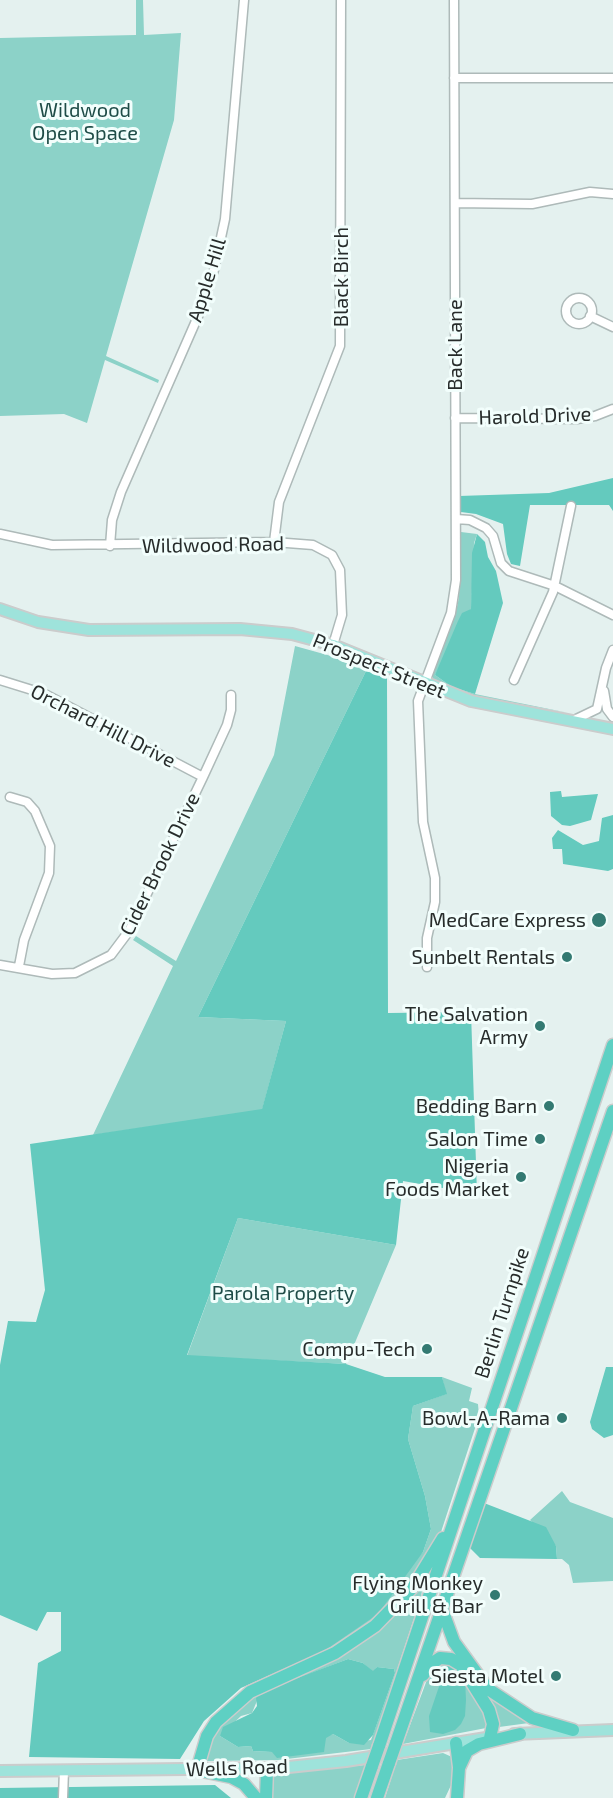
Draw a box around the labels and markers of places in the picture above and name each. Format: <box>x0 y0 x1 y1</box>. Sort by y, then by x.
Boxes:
place label: MedCare Express <box>429 908 586 932</box>
marker: MedCare Express <box>590 911 608 929</box>
place label: Sunbelt Rentals <box>411 945 555 969</box>
marker: Sunbelt Rentals <box>560 950 574 964</box>
place label: The Salvation Army <box>405 1002 528 1049</box>
marker: The Salvation Army <box>533 1019 547 1033</box>
place label: Bedding Barn <box>416 1094 537 1118</box>
marker: Bedding Barn <box>542 1099 556 1113</box>
place label: Salon Time <box>428 1127 528 1151</box>
marker: Salon Time <box>533 1132 547 1146</box>
place label: Nigeria Foods Market <box>385 1154 509 1201</box>
marker: Nigeria Foods Market <box>514 1170 528 1184</box>
place label: Compu-Tech <box>302 1337 415 1361</box>
marker: Compu-Tech <box>420 1342 434 1356</box>
place label: Bowl-A-Rama <box>422 1406 550 1430</box>
marker: Bowl-A-Rama <box>555 1411 569 1425</box>
place label: Flying Monkey Grill & Bar <box>352 1571 483 1618</box>
marker: Flying Monkey Grill & Bar <box>488 1588 502 1602</box>
place label: Siesta Motel <box>431 1664 544 1688</box>
marker: Siesta Motel <box>549 1669 563 1683</box>

